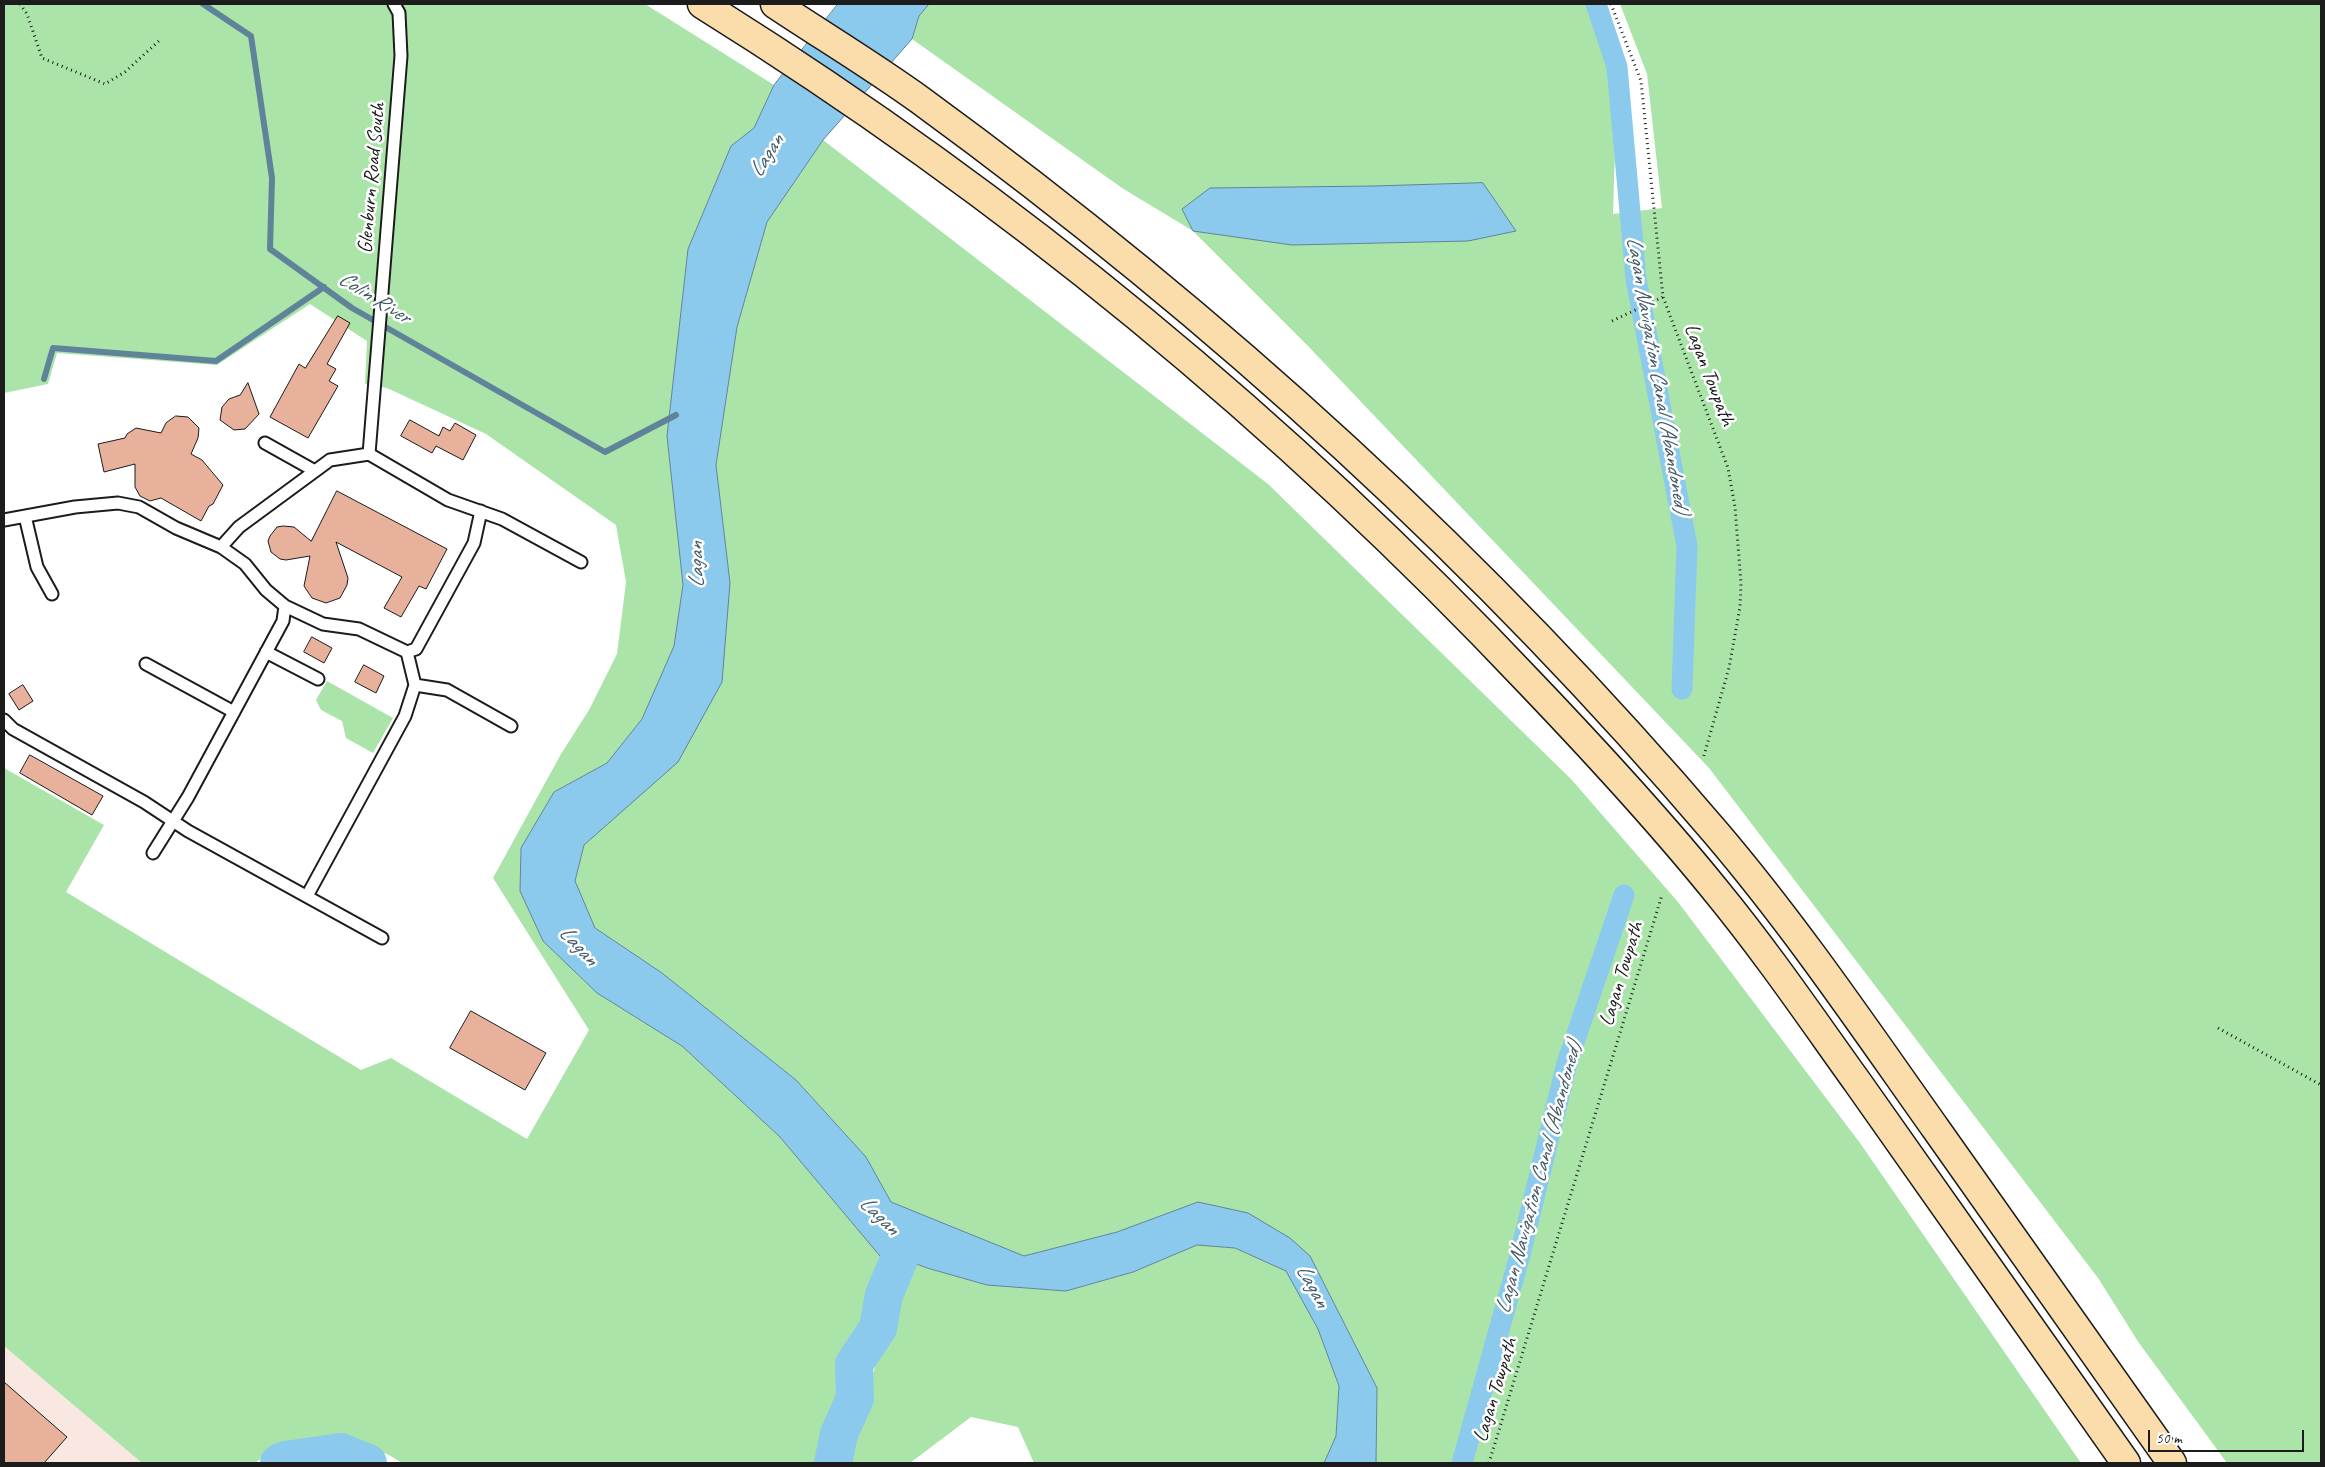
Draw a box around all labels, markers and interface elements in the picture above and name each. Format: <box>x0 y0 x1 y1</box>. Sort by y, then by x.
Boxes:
street label: Glenburn Road South <box>353 102 391 254</box>
water label: Lagan <box>744 130 790 182</box>
water label: Lagan Navigation Canal (Abandoned) <box>1620 235 1694 515</box>
water label: Colin River <box>333 266 415 330</box>
street label: Lagan Towpath <box>1678 320 1740 430</box>
water label: Lagan <box>683 542 711 588</box>
street label: Lagan Towpath <box>1594 919 1650 1029</box>
water label: Lagan <box>553 920 603 972</box>
water label: Lagan Navigation Canal (Abandoned) <box>1490 1039 1588 1317</box>
water label: Lagan <box>853 1191 905 1241</box>
water label: Lagan <box>1289 1260 1335 1312</box>
street label: Lagan Towpath <box>1468 1335 1524 1445</box>
scale bar <box>2150 1420 2306 1452</box>
text: 50 m <box>2156 1429 2182 1448</box>

